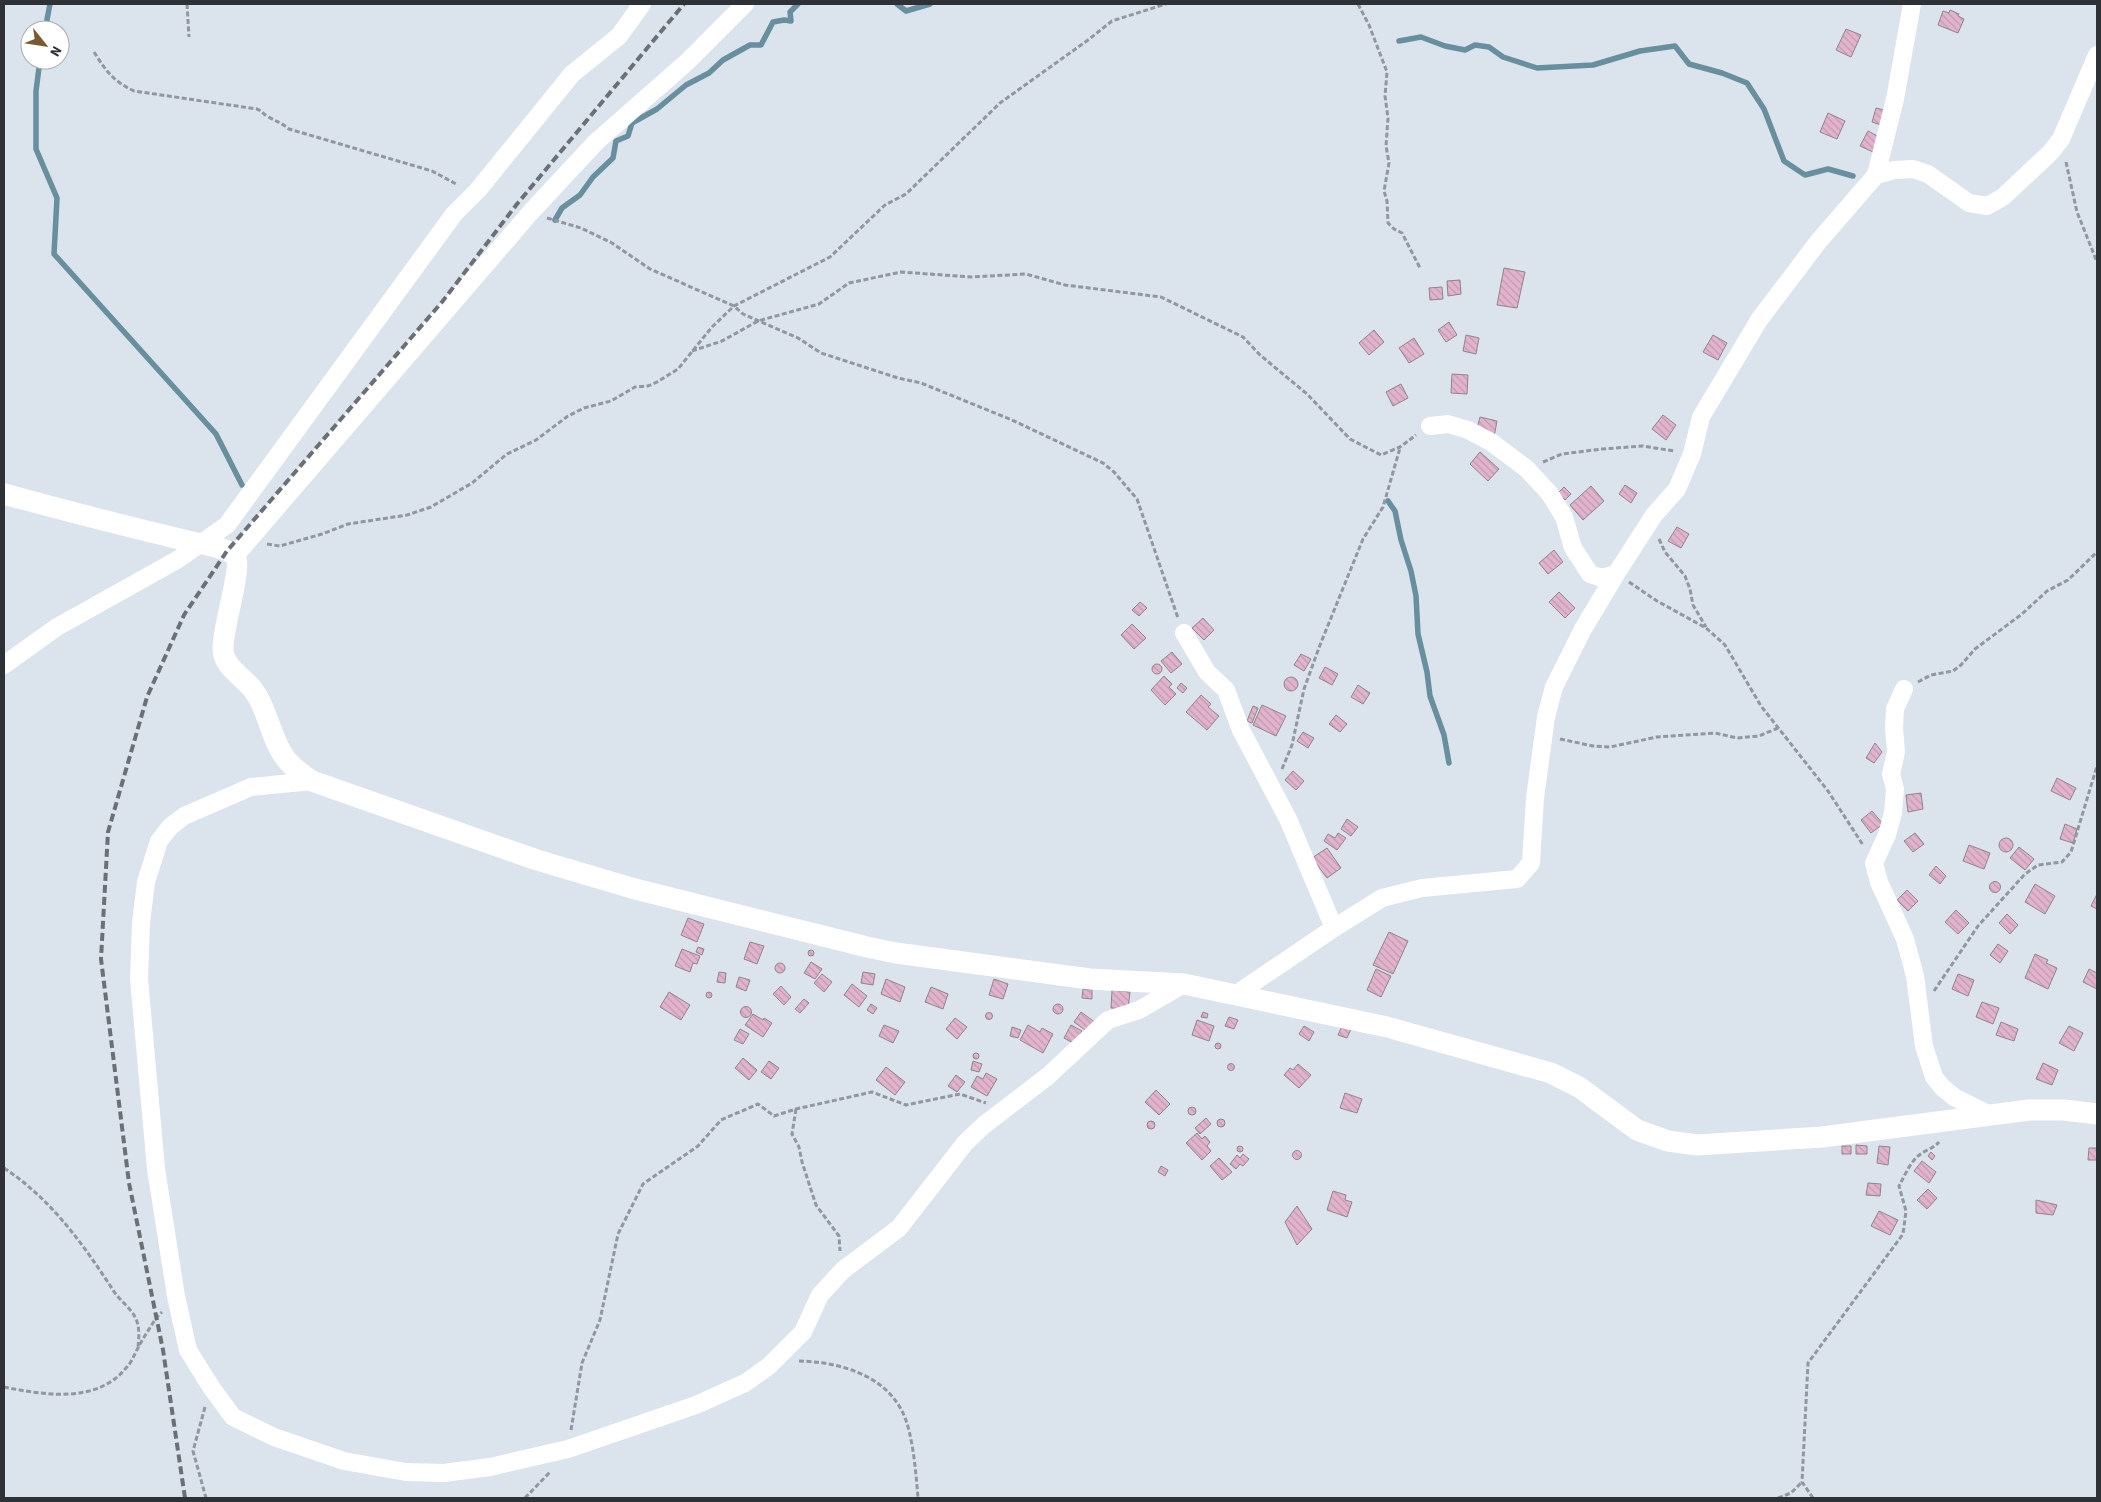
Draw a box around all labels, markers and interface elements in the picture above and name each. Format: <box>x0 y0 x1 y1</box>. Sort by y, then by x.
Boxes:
north arrow <box>20 20 70 70</box>
text: N <box>44 42 66 60</box>

